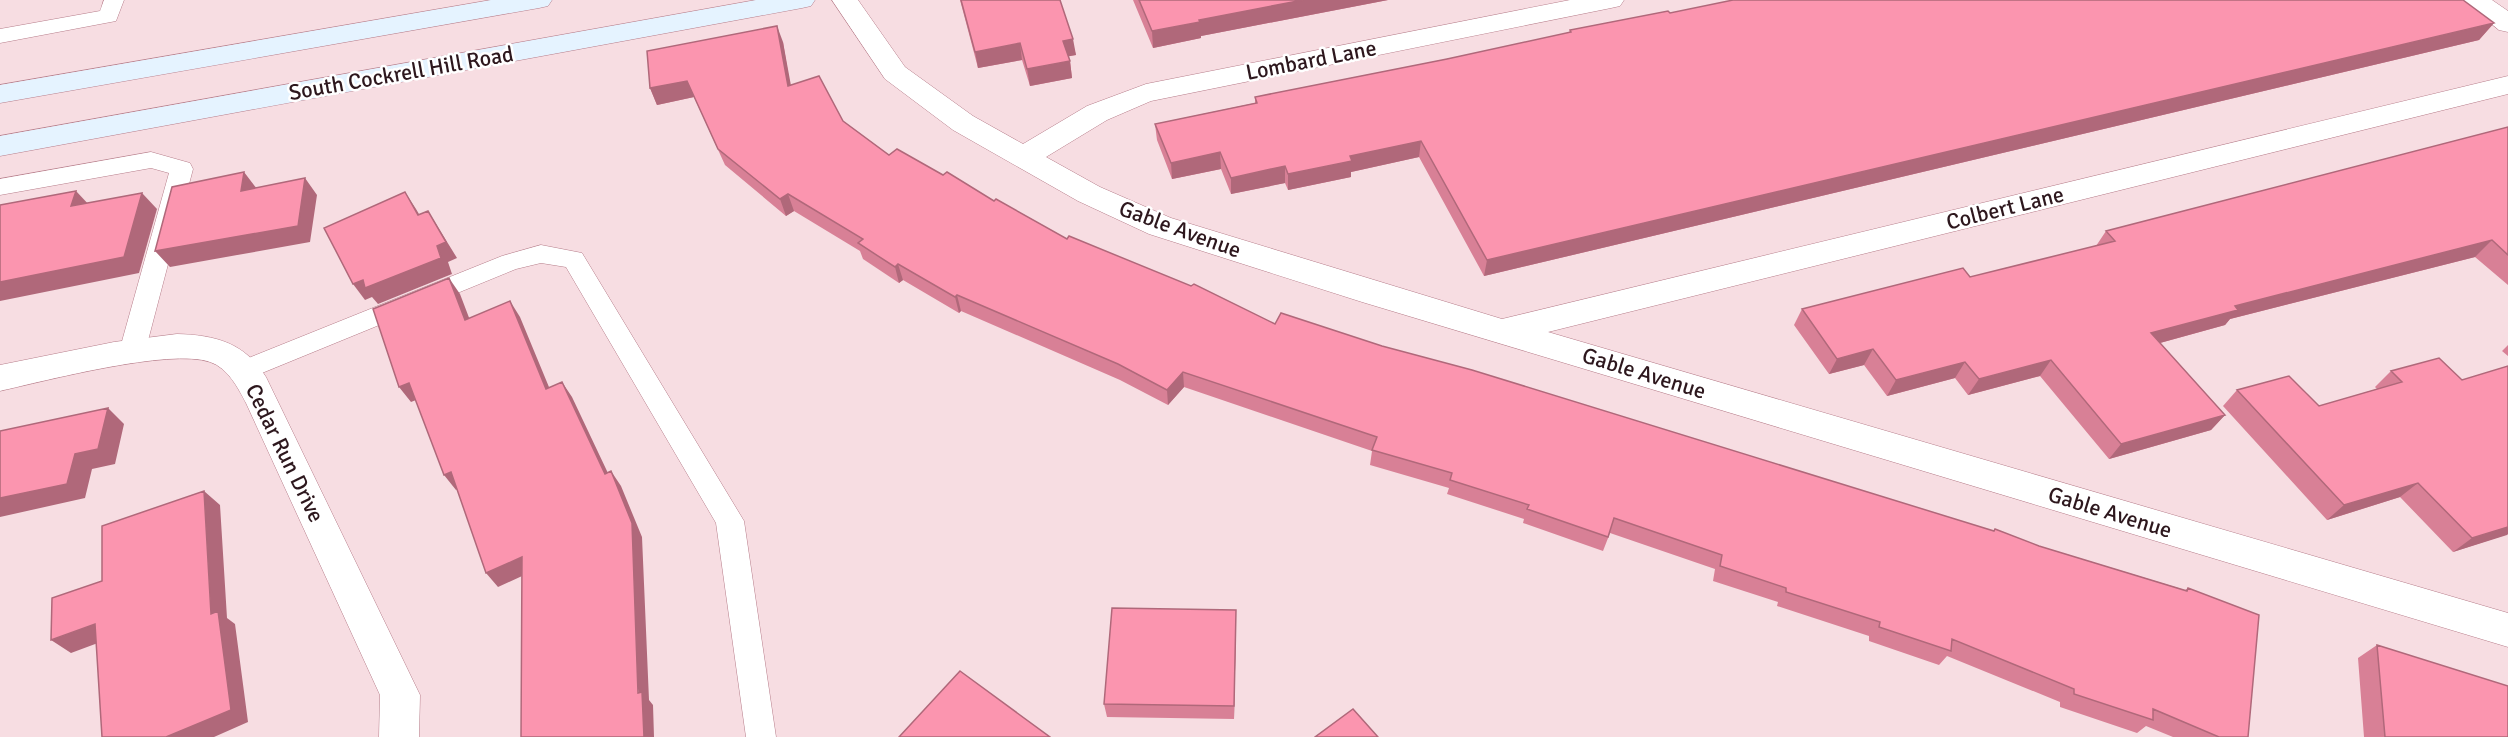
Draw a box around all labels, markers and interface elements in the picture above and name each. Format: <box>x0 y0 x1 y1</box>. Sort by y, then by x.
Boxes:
street label: Lombard Lane <box>1243 34 1379 86</box>
street label: South Cockrell Hill Road <box>286 40 516 106</box>
street label: Colbert Lane <box>1943 180 2067 236</box>
street label: Gable Avenue <box>1115 194 1245 264</box>
street label: Gable Avenue <box>1579 341 1709 405</box>
street label: Cedar Run Drive <box>240 379 330 527</box>
street label: Gable Avenue <box>2045 480 2175 544</box>

